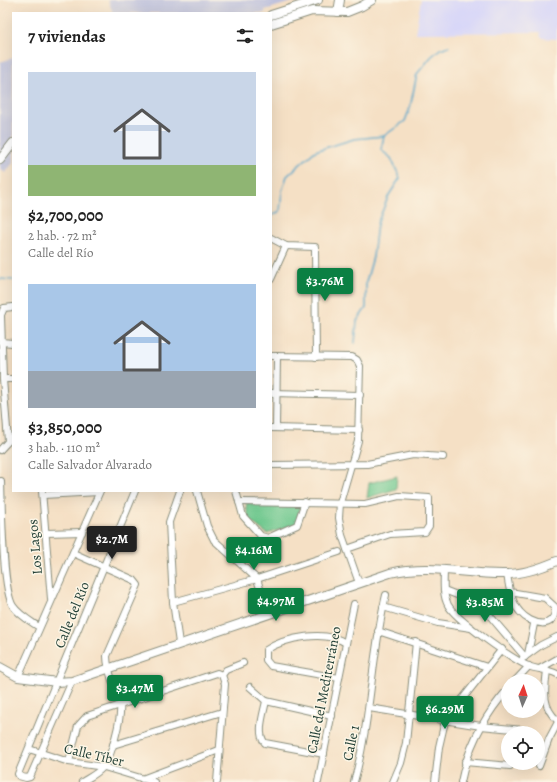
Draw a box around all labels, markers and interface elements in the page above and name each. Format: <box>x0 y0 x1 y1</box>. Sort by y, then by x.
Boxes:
text: 7 viviendas <box>28 25 106 48</box>
icon: filters <box>234 25 256 47</box>
icon: home <box>106 98 178 170</box>
text: $2,700,000 <box>28 204 103 227</box>
text: 2 hab. · 72 m² <box>28 227 97 244</box>
text: Calle del Río <box>28 244 93 261</box>
pin: $3.76M <box>292 268 358 302</box>
text: $3.76M <box>306 272 344 289</box>
icon: home <box>106 310 178 382</box>
text: $3,850,000 <box>28 416 102 439</box>
text: 3 hab. · 110 m² <box>28 439 100 456</box>
text: Calle Salvador Alvarado <box>28 456 152 473</box>
street label: Los Lagos <box>23 518 47 576</box>
pin: $2.7M <box>84 526 140 560</box>
text: $2.7M <box>96 530 128 547</box>
pin: $4.16M <box>221 537 287 571</box>
text: $4.16M <box>235 541 273 558</box>
street label: Calle del Río <box>50 579 94 651</box>
pin: $4.97M <box>243 588 309 622</box>
pin: $3.85M <box>452 589 518 623</box>
text: $4.97M <box>257 592 295 609</box>
text: $3.85M <box>466 593 504 610</box>
street label: Calle del Mediterráneo <box>302 625 346 755</box>
north arrow <box>501 674 545 718</box>
map controls <box>501 674 545 770</box>
pin: $3.47M <box>102 675 168 709</box>
text: $3.47M <box>116 679 154 696</box>
pin: $6.29M <box>412 696 478 730</box>
text: $6.29M <box>426 700 464 717</box>
street label: Calle 1 <box>338 723 364 763</box>
button: locate <box>501 726 545 770</box>
street label: Calle Tíber <box>62 739 127 771</box>

